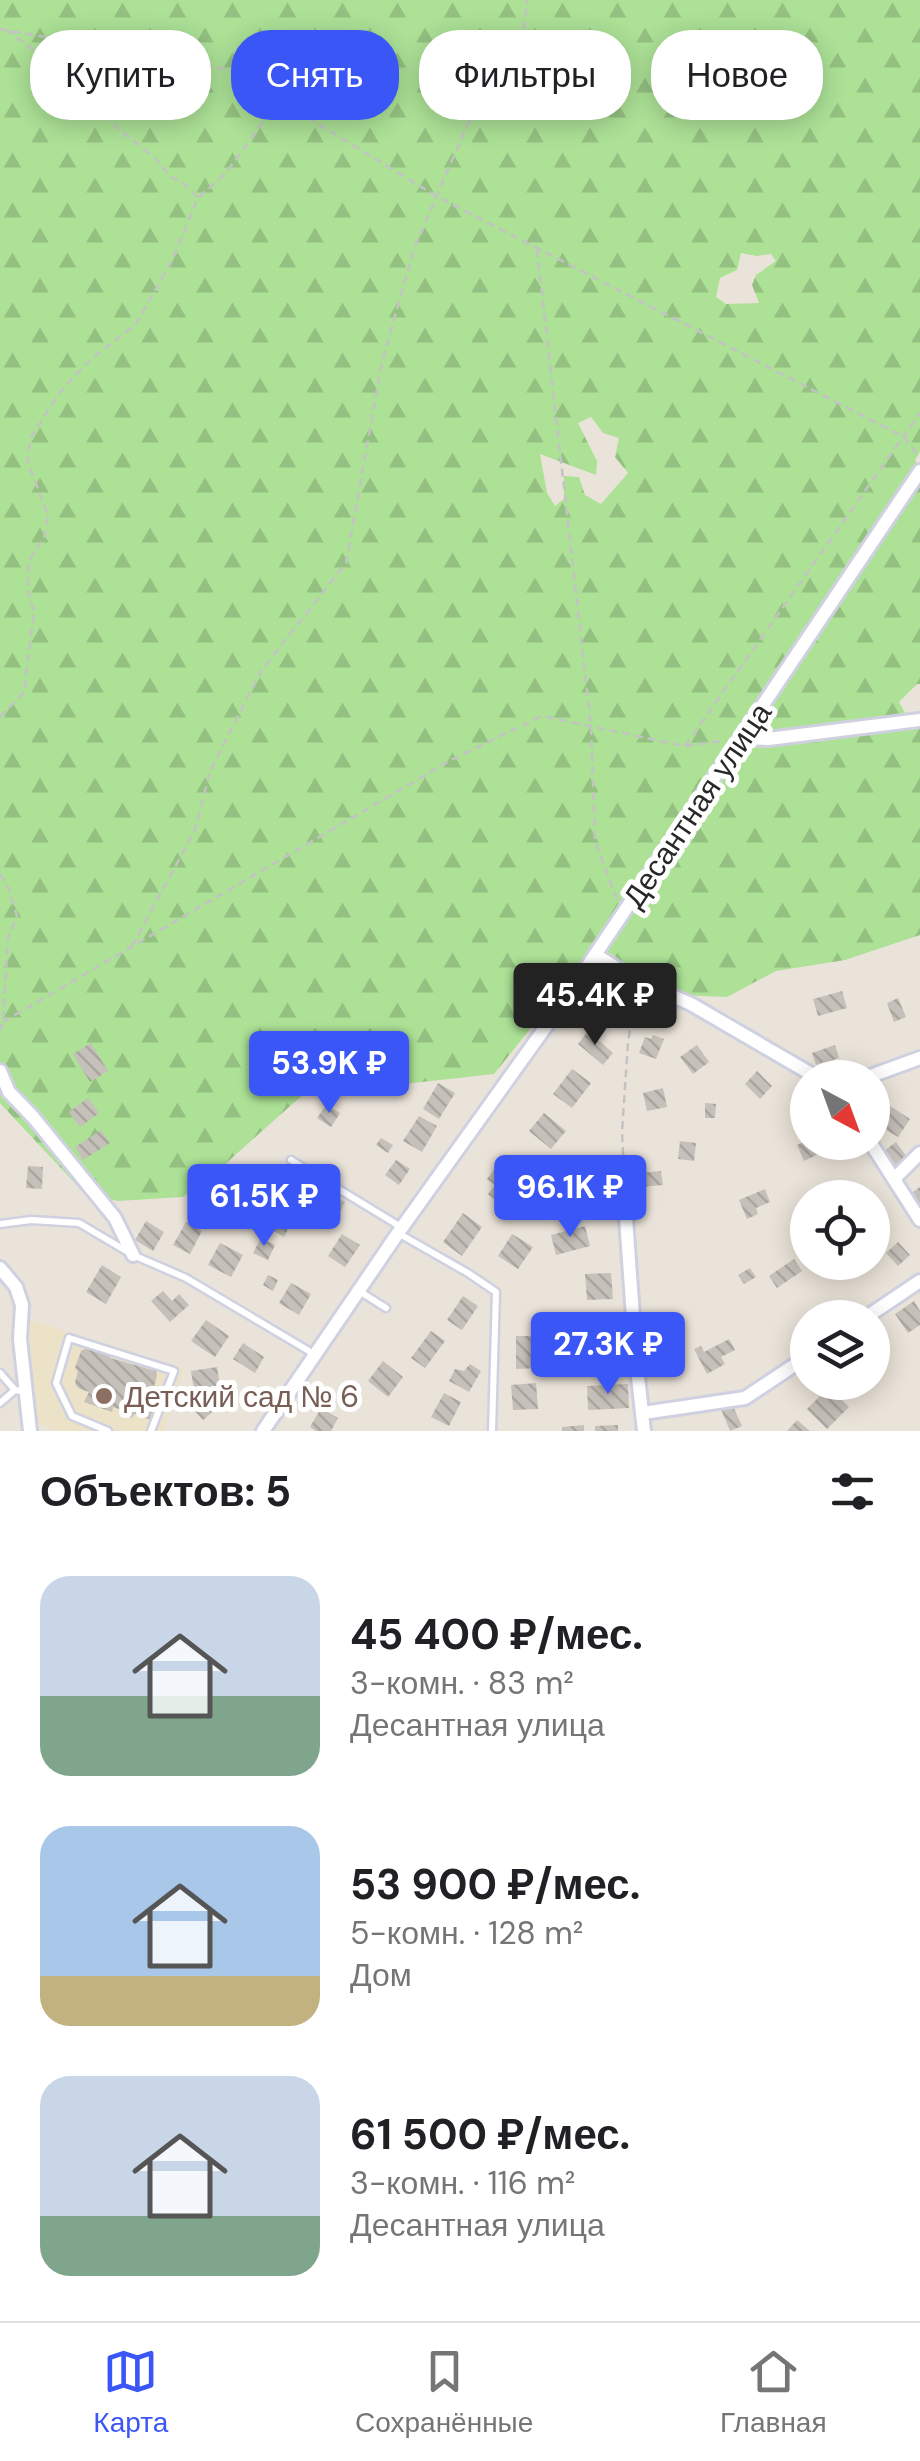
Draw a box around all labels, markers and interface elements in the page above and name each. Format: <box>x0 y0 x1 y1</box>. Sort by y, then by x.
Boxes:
chip: Купить <box>30 30 211 120</box>
chip: Снять <box>231 30 399 120</box>
chip: Фильтры <box>419 30 631 120</box>
chip: Новое <box>651 30 823 120</box>
street label: Десантная улица <box>614 695 780 915</box>
pin: 45.4K ₽ <box>503 963 687 1048</box>
text: 45.4K ₽ <box>536 974 654 1016</box>
pin: 53.9K ₽ <box>237 1031 421 1116</box>
text: 53.9K ₽ <box>271 1042 387 1084</box>
north arrow <box>790 1060 890 1160</box>
map controls <box>790 1060 890 1400</box>
pin: 96.1K ₽ <box>478 1155 662 1240</box>
pin: 61.5K ₽ <box>172 1164 356 1249</box>
text: 96.1K ₽ <box>516 1166 624 1208</box>
text: 61.5K ₽ <box>209 1175 319 1217</box>
button: locate <box>790 1180 890 1280</box>
button: layers <box>790 1300 890 1400</box>
pin: 27.3K ₽ <box>516 1312 700 1397</box>
text: 27.3K ₽ <box>553 1323 663 1365</box>
place label: Детский сад № 6 <box>124 1377 359 1416</box>
marker: Детский сад № 6 <box>93 1385 115 1407</box>
text: Объектов: 5 <box>40 1464 291 1519</box>
icon: filters <box>825 1464 880 1519</box>
text: 45 400 ₽/мес. <box>350 1607 643 1662</box>
icon: home <box>120 1616 240 1736</box>
text: 3-комн. · 83 m² <box>350 1662 574 1704</box>
text: Десантная улица <box>350 1704 605 1746</box>
text: 53 900 ₽/мес. <box>350 1857 640 1912</box>
icon: home <box>120 1866 240 1986</box>
text: 5-комн. · 128 m² <box>350 1912 583 1954</box>
text: Дом <box>350 1954 412 1996</box>
text: 61 500 ₽/мес. <box>350 2107 630 2162</box>
icon: home <box>120 2116 240 2236</box>
text: 3-комн. · 116 m² <box>350 2162 575 2204</box>
text: Десантная улица <box>350 2204 605 2246</box>
tab: Карта <box>93 2344 168 2441</box>
tab: Сохранённые <box>355 2344 533 2441</box>
tab: Главная <box>720 2344 827 2441</box>

